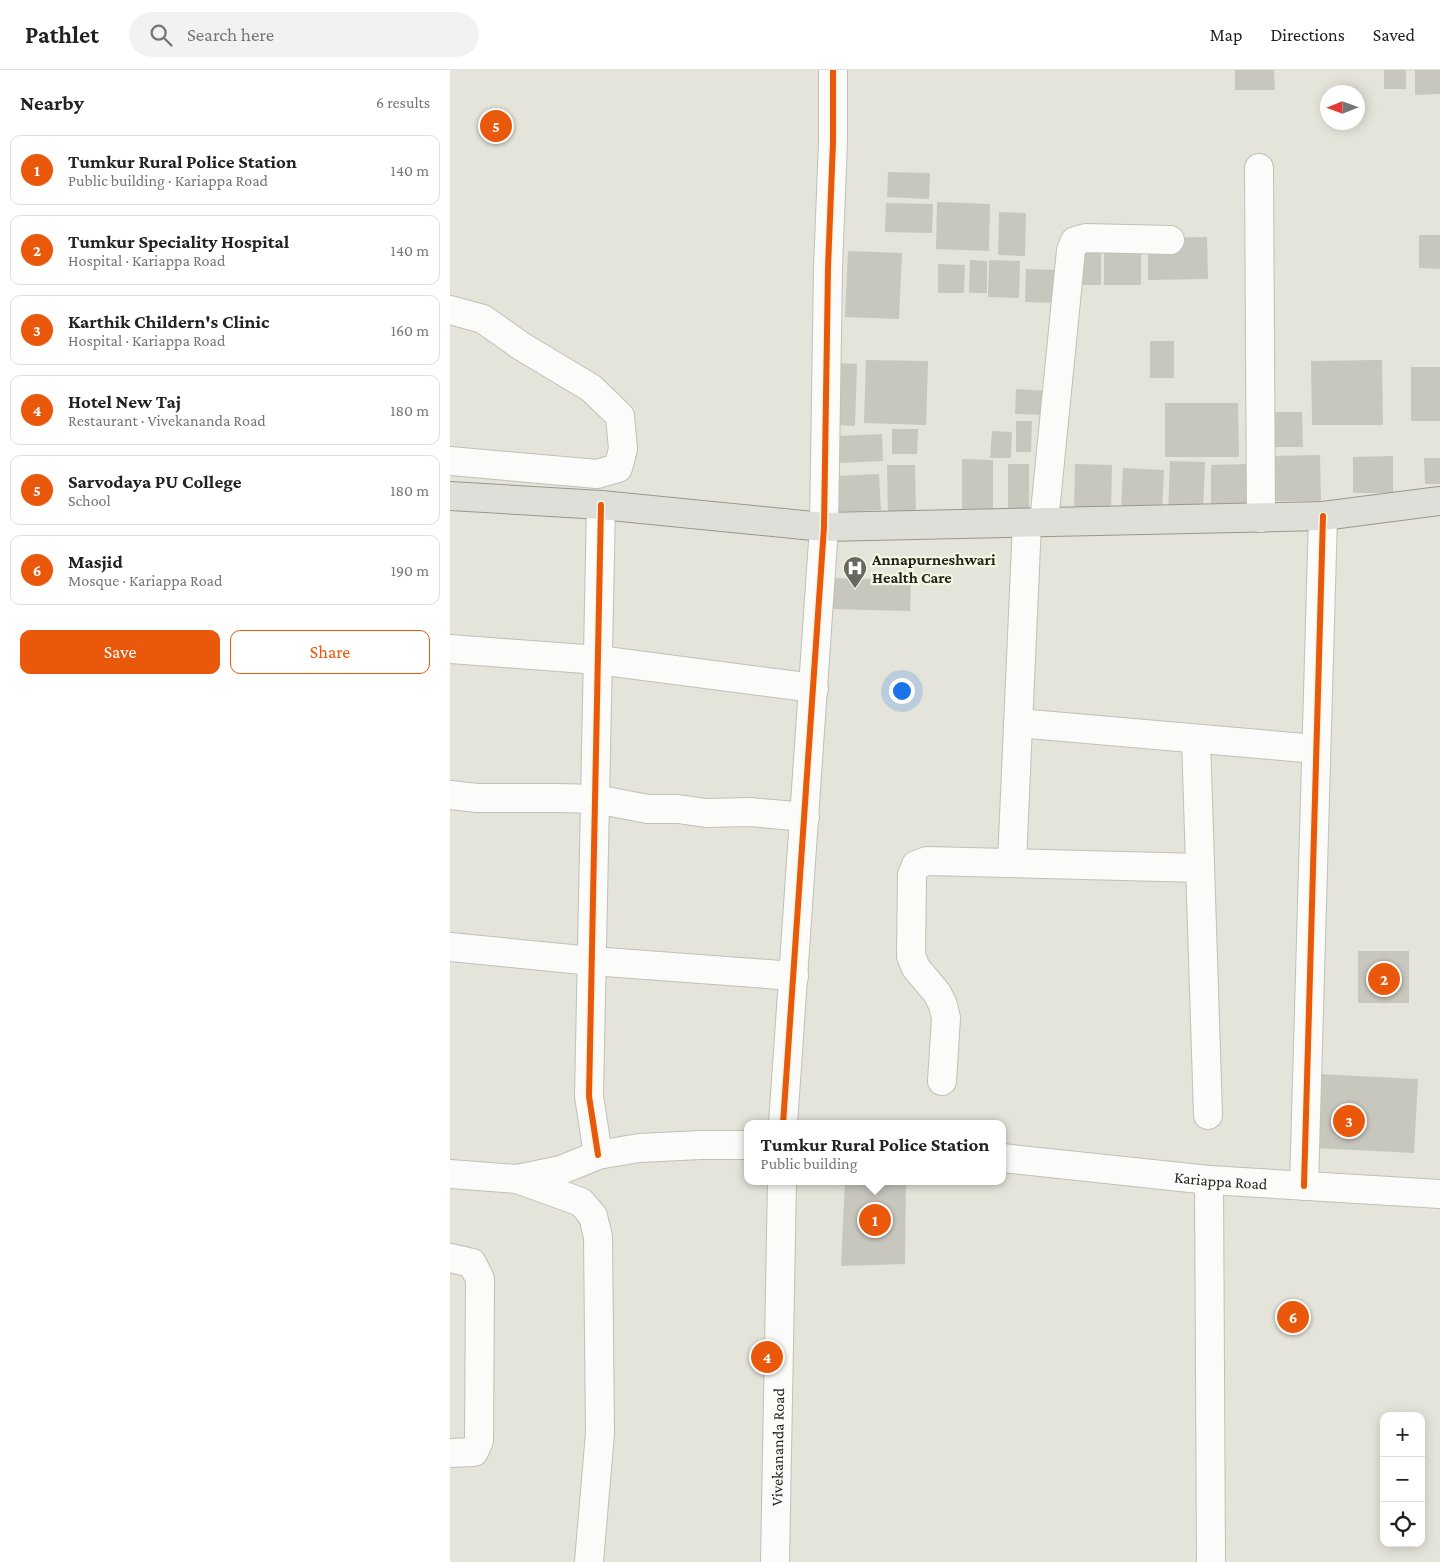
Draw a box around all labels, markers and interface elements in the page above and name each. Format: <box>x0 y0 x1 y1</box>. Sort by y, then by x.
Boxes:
search box <box>129 12 479 57</box>
text: Pathlet <box>25 21 99 48</box>
icon: search <box>147 21 175 49</box>
text: Search here <box>187 24 274 45</box>
text: Map <box>1210 25 1242 45</box>
text: Directions <box>1270 25 1345 45</box>
text: Saved <box>1373 25 1415 45</box>
north arrow <box>1320 85 1365 130</box>
text: Nearby <box>20 91 84 115</box>
text: 6 results <box>376 94 430 111</box>
pin: 5 <box>480 107 512 145</box>
text: Tumkur Rural Police Station <box>68 151 297 172</box>
text: 1 <box>34 162 40 179</box>
text: 140 m <box>391 162 429 179</box>
text: Public building · Kariappa Road <box>68 172 268 189</box>
text: Tumkur Speciality Hospital <box>68 231 289 252</box>
text: 2 <box>33 242 41 259</box>
text: 140 m <box>391 242 429 259</box>
text: Hospital · Kariappa Road <box>68 252 225 269</box>
text: Karthik Childern's Clinic <box>68 311 270 332</box>
text: 3 <box>33 322 41 339</box>
text: 160 m <box>391 322 429 339</box>
text: Hospital · Kariappa Road <box>68 332 225 349</box>
text: Hotel New Taj <box>68 391 181 412</box>
text: 4 <box>33 402 41 419</box>
text: 180 m <box>390 402 429 419</box>
text: Restaurant · Vivekananda Road <box>68 412 266 429</box>
text: Sarvodaya PU College <box>68 471 242 492</box>
text: 5 <box>33 482 41 499</box>
text: 180 m <box>390 482 429 499</box>
text: School <box>68 492 111 509</box>
text: Masjid <box>68 551 123 572</box>
place label: Annapurneshwari Health Care <box>871 551 996 586</box>
hospital icon: Annapurneshwari Health Care <box>842 555 868 589</box>
text: 6 <box>33 562 41 579</box>
text: 190 m <box>391 562 429 579</box>
text: Mosque · Kariappa Road <box>68 572 222 589</box>
button: Save <box>20 630 220 674</box>
button: Share <box>230 630 430 674</box>
your location <box>889 678 915 704</box>
pin: 2 <box>1368 960 1400 998</box>
pin: 3 <box>1333 1102 1365 1140</box>
popup <box>744 1120 1006 1185</box>
text: Tumkur Rural Police Station <box>761 1134 989 1155</box>
text: Public building <box>761 1155 857 1172</box>
street label: Kariappa Road <box>1173 1168 1268 1193</box>
pin: 1 <box>859 1201 891 1239</box>
pin: 6 <box>1277 1298 1309 1336</box>
pin: 4 <box>751 1338 783 1376</box>
street label: Vivekananda Road <box>768 1387 787 1506</box>
map controls <box>1380 1412 1425 1547</box>
button: + <box>1380 1412 1425 1457</box>
button: − <box>1380 1457 1425 1502</box>
button: locate <box>1380 1502 1425 1547</box>

